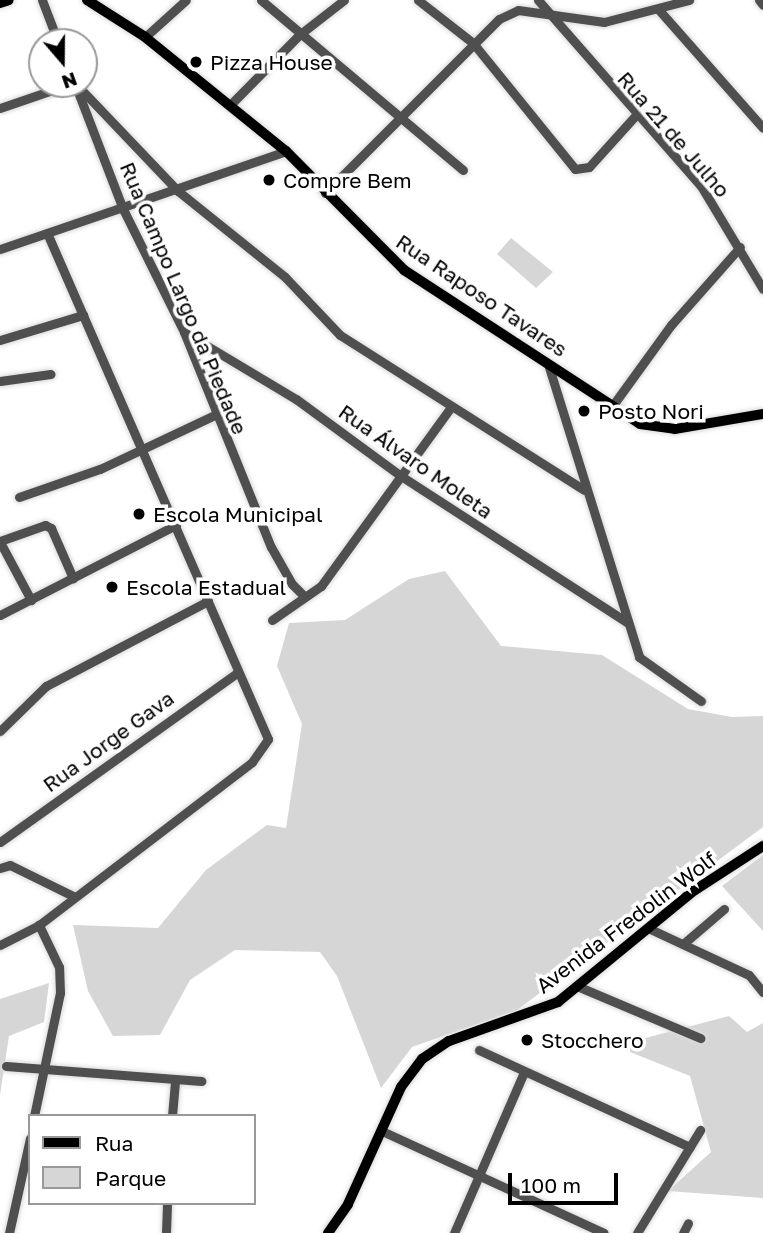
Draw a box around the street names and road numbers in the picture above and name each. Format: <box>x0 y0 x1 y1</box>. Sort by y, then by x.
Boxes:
street label: Rua 21 de Julho <box>613 66 735 202</box>
street label: Rua Campo Largo da Piedade <box>115 158 253 438</box>
street label: Rua Raposo Tavares <box>392 228 572 362</box>
street label: Rua Álvaro Moleta <box>334 398 498 524</box>
street label: Rua Jorge Gava <box>38 685 178 797</box>
street label: Avenida Fredolin Wolf <box>531 846 721 998</box>

